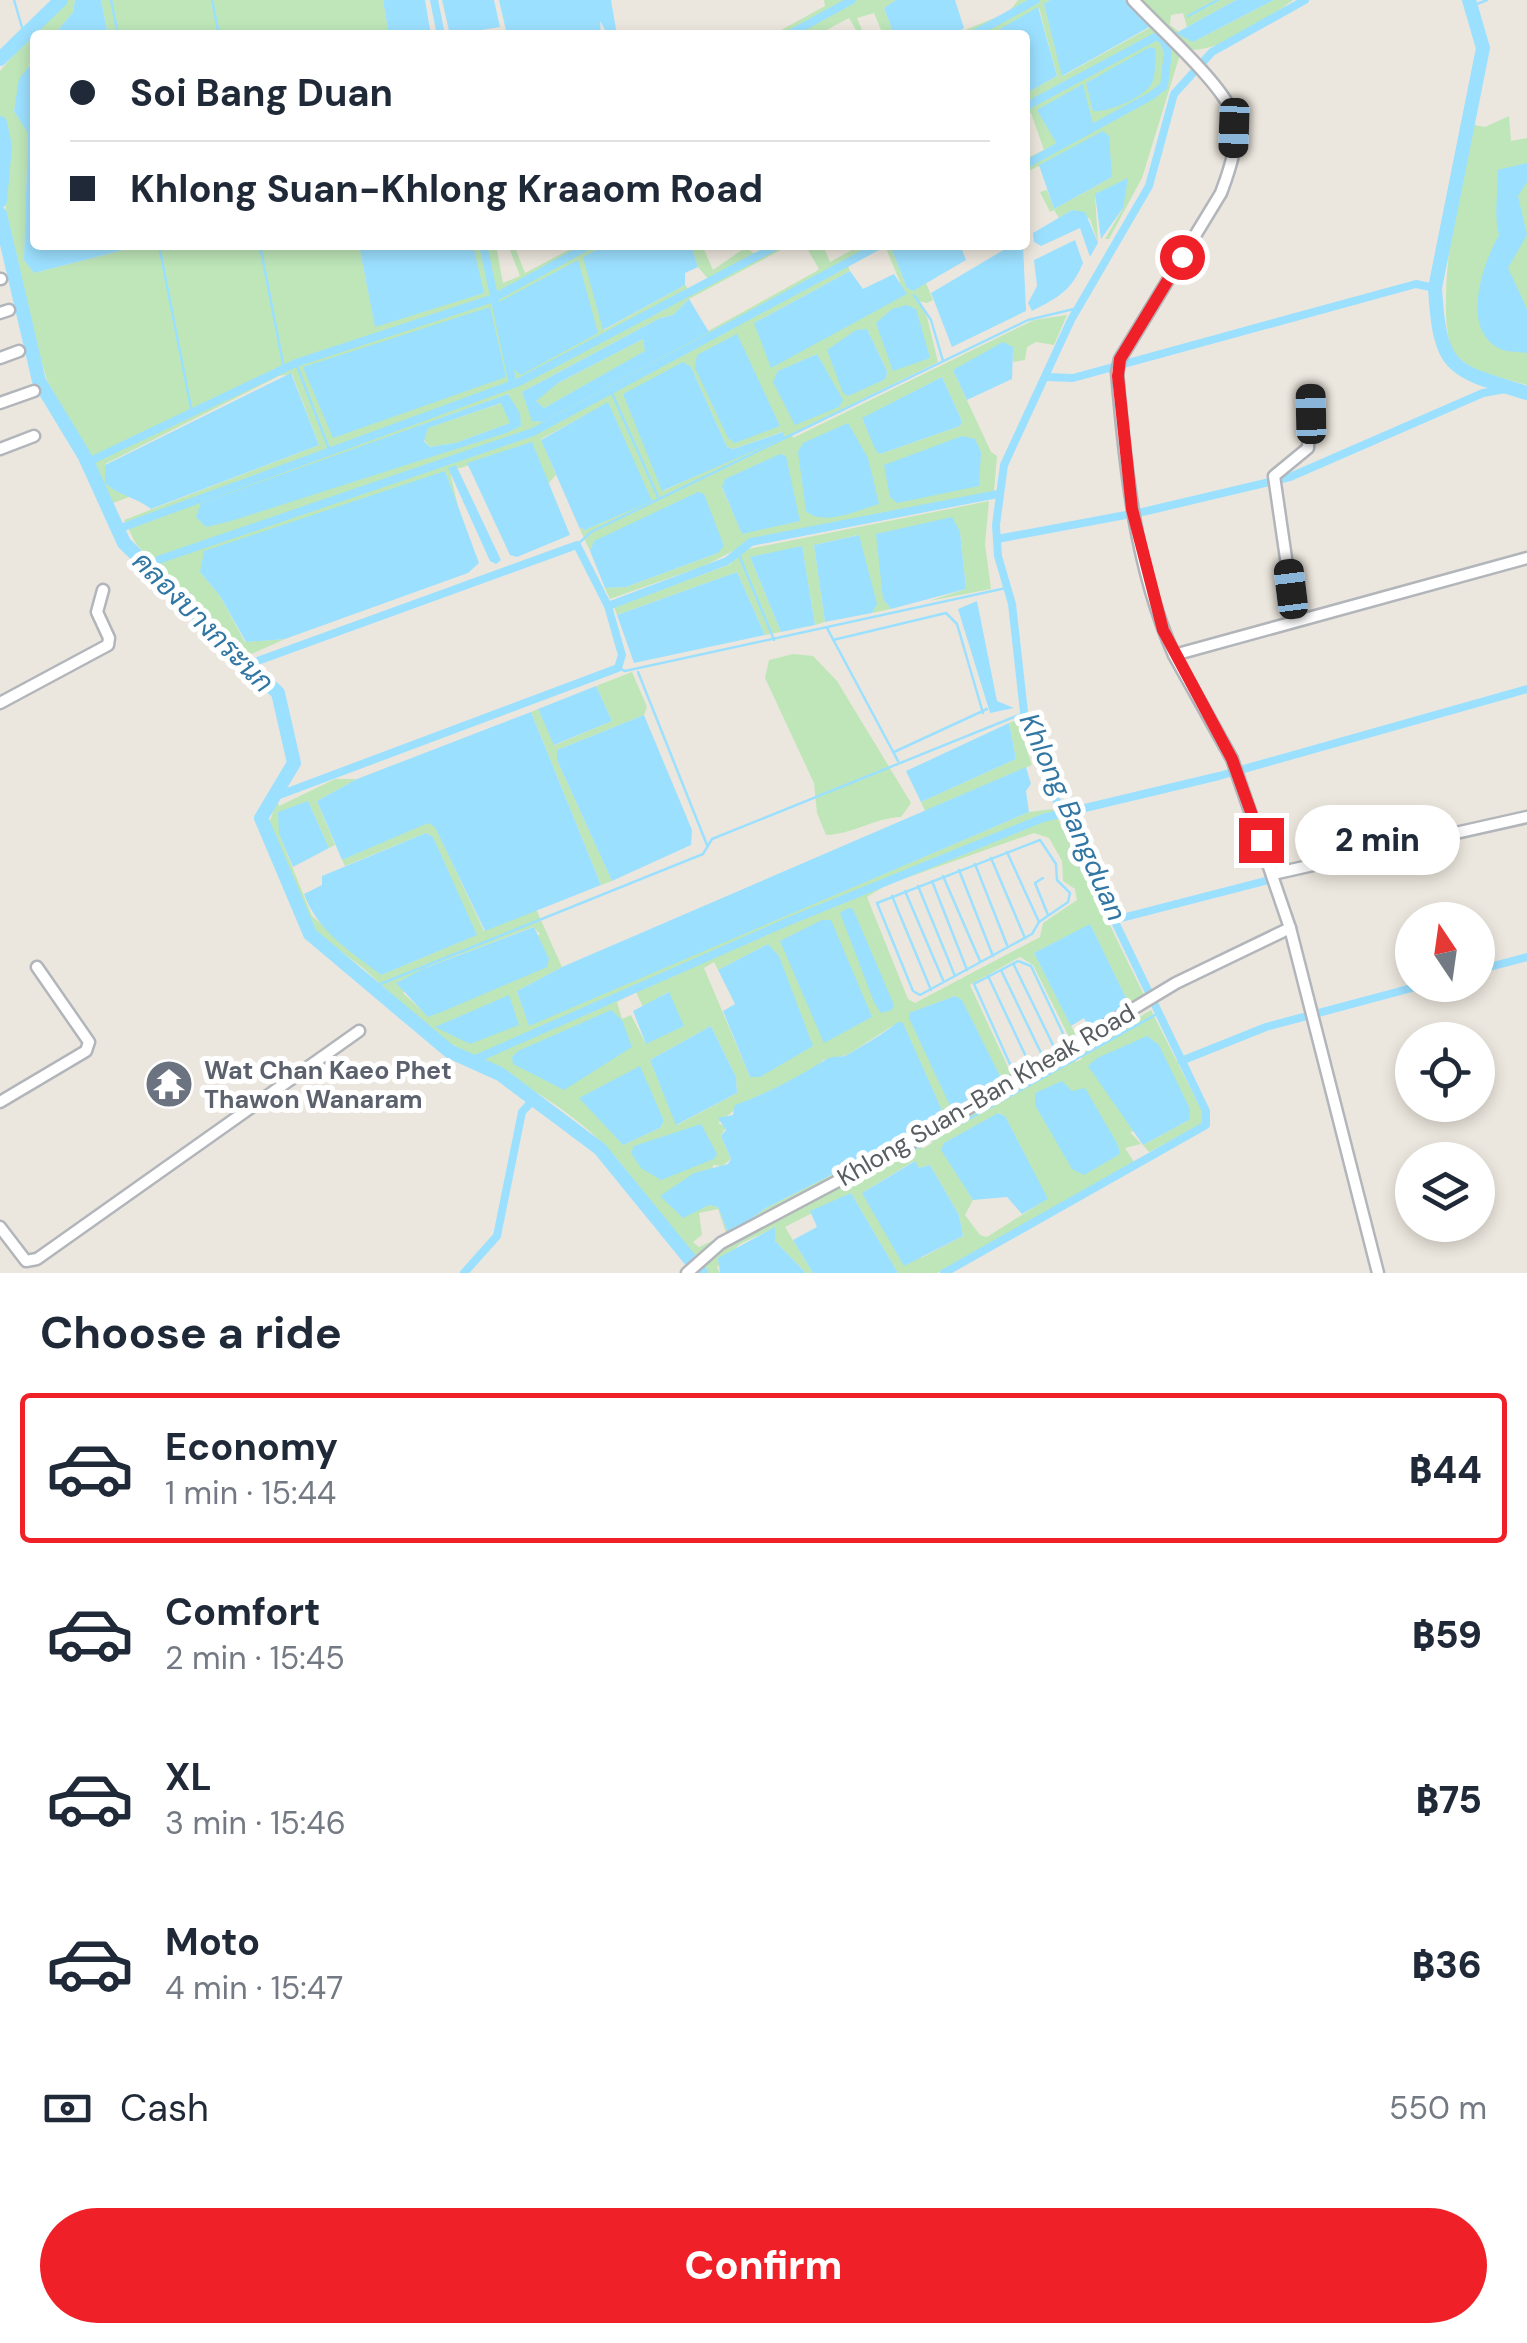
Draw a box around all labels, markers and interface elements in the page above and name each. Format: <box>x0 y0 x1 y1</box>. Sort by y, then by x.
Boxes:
text: Soi Bang Duan <box>130 68 393 118</box>
car <box>1218 97 1250 159</box>
text: Khlong Suan-Khlong Kraaom Road <box>130 164 763 214</box>
route start <box>1160 235 1205 280</box>
car <box>1295 384 1327 444</box>
water label: คลองบางกระนก <box>124 543 282 701</box>
car <box>1272 557 1310 621</box>
water label: Khlong Bangduan <box>1011 707 1135 927</box>
callout: 2 min <box>1296 805 1461 875</box>
route end <box>1239 818 1284 863</box>
text: 2 min <box>1335 819 1420 861</box>
north arrow <box>1395 902 1495 1002</box>
map controls <box>1395 902 1495 1242</box>
street label: Khlong Suan-Ban Kheak Road <box>831 996 1141 1194</box>
button: locate <box>1395 1022 1495 1122</box>
place label: Wat Chan Kaeo Phet Thawon Wanaram <box>204 1054 452 1116</box>
temple icon: Wat Chan Kaeo Phet Thawon Wanaram <box>143 1058 195 1110</box>
button: layers <box>1395 1142 1495 1242</box>
text: Choose a ride <box>40 1303 342 1362</box>
text: Economy <box>165 1422 338 1472</box>
icon: car <box>45 1423 135 1513</box>
text: ฿44 <box>1409 1445 1482 1495</box>
text: 1 min · 15:44 <box>165 1472 336 1514</box>
text: Comfort <box>165 1587 321 1637</box>
icon: car <box>45 1588 135 1678</box>
text: ฿59 <box>1412 1610 1482 1660</box>
text: 2 min · 15:45 <box>165 1637 345 1679</box>
text: XL <box>165 1752 212 1802</box>
icon: car <box>45 1753 135 1843</box>
text: ฿75 <box>1416 1775 1482 1825</box>
text: 3 min · 15:46 <box>165 1802 346 1844</box>
text: Moto <box>165 1917 260 1967</box>
icon: car <box>45 1918 135 2008</box>
text: ฿36 <box>1412 1940 1482 1990</box>
text: 4 min · 15:47 <box>165 1967 343 2009</box>
icon: cash <box>40 2081 95 2136</box>
text: Cash <box>120 2083 209 2133</box>
text: 550 m <box>1389 2087 1487 2129</box>
button: Confirm <box>40 2208 1487 2323</box>

